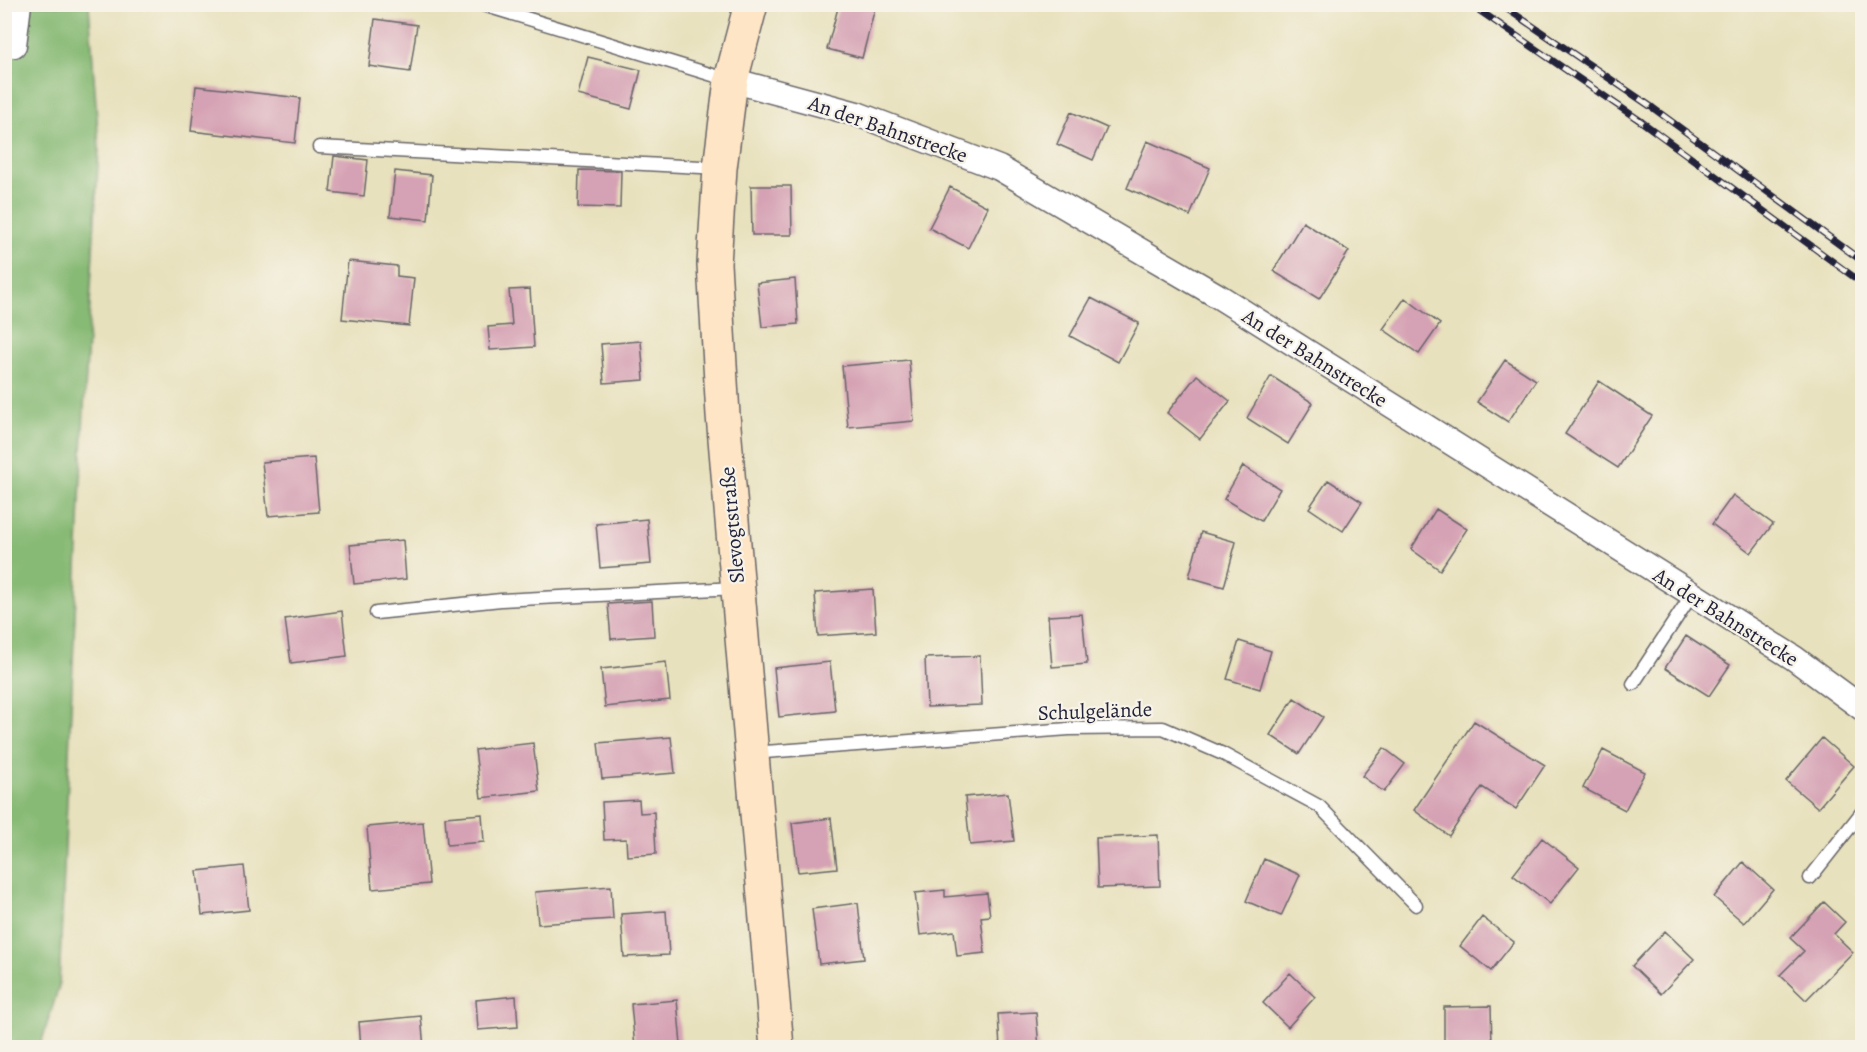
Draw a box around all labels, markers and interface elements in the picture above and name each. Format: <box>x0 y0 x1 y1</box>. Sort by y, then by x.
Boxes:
street label: An der Bahnstrecke <box>804 88 971 169</box>
street label: An der Bahnstrecke <box>1236 302 1393 414</box>
street label: Slevogtstraße <box>713 465 751 585</box>
street label: An der Bahnstrecke <box>1647 561 1804 673</box>
street label: Schulgelände <box>1037 695 1153 727</box>

